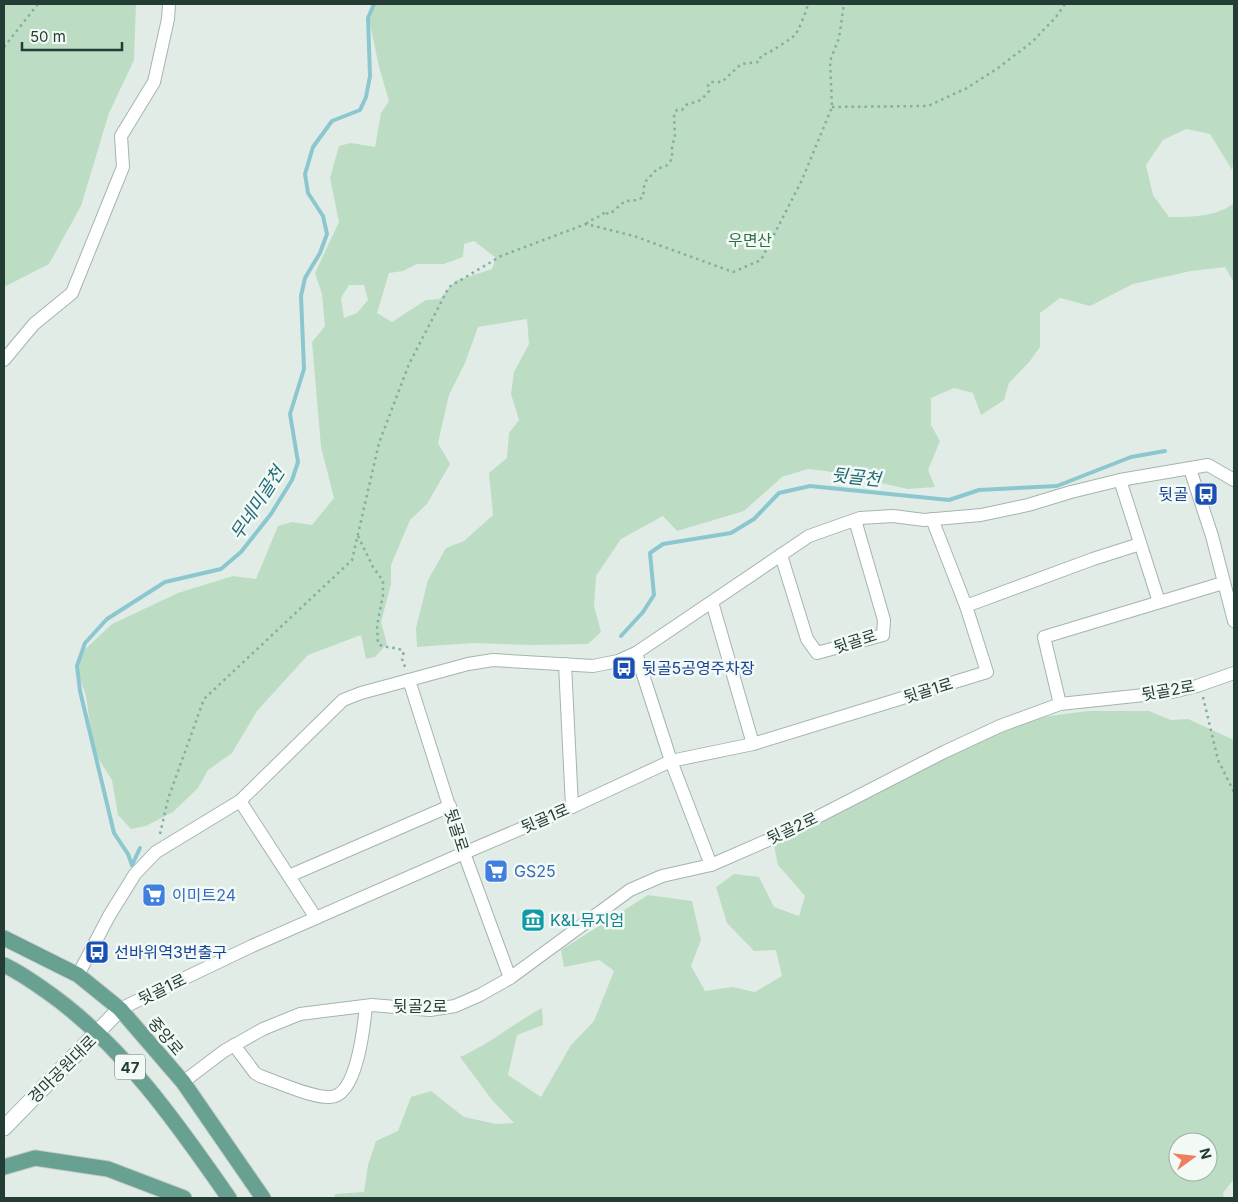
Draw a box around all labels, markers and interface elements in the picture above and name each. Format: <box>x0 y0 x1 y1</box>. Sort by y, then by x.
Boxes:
scale bar <box>22 20 122 52</box>
text: 50 m <box>30 27 66 46</box>
park label: 우면산 <box>728 230 772 250</box>
water label: 무네미골천 <box>226 461 290 543</box>
water label: 뒷골천 <box>830 464 884 490</box>
bus stop icon: 뒷골 <box>1193 481 1219 507</box>
place label: 뒷골 <box>1159 484 1188 504</box>
street label: 뒷골로 <box>831 625 879 657</box>
bus stop icon: 뒷골5공영주차장 <box>611 655 637 681</box>
place label: 뒷골5공영주차장 <box>642 658 755 678</box>
street label: 뒷골1로 <box>901 673 955 707</box>
street label: 뒷골2로 <box>1140 675 1197 705</box>
street label: 뒷골1로 <box>518 799 572 837</box>
street label: 뒷골로 <box>441 806 473 854</box>
street label: 뒷골2로 <box>763 807 821 848</box>
supermarket icon: GS25 <box>483 858 509 884</box>
place label: GS25 <box>514 861 556 881</box>
supermarket icon: 이미트24 <box>141 882 167 908</box>
place label: 이미트24 <box>172 885 236 905</box>
museum icon: K&L뮤지엄 <box>520 907 546 933</box>
place label: K&L뮤지엄 <box>550 910 624 930</box>
bus stop icon: 선바위역3번출구 <box>84 939 110 965</box>
place label: 선바위역3번출구 <box>114 942 227 962</box>
street label: 뒷골1로 <box>135 969 189 1009</box>
street label: 뒷골2로 <box>393 996 447 1016</box>
street label: 중앙로 <box>144 1013 188 1060</box>
street label: 경마공원대로 <box>24 1031 100 1107</box>
road number: 47 <box>115 1054 145 1080</box>
north arrow <box>1168 1132 1218 1182</box>
text: N <box>1196 1146 1216 1161</box>

